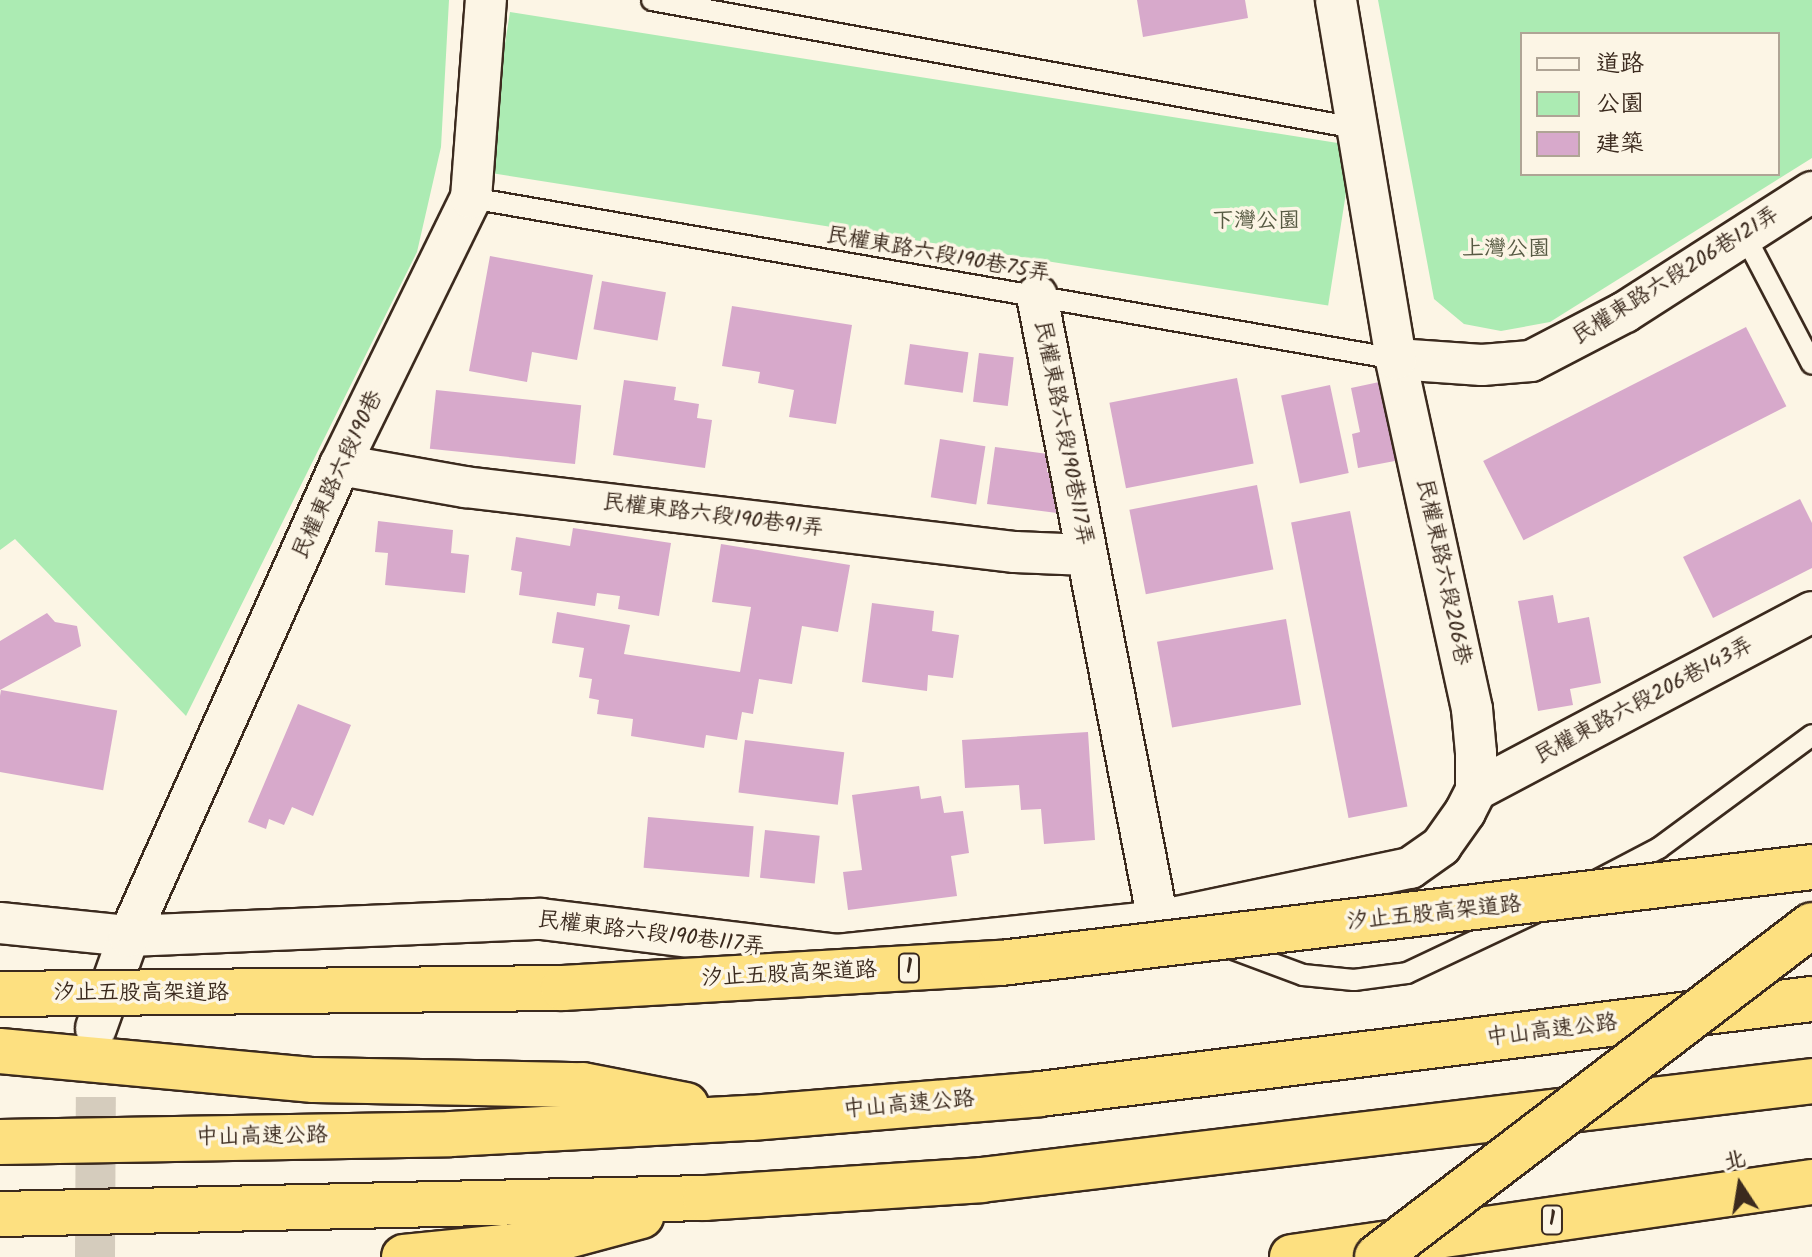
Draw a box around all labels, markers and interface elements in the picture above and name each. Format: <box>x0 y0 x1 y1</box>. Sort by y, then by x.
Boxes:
legend <box>1520 32 1780 176</box>
text: 道路 <box>1596 45 1644 84</box>
text: 公園 <box>1596 85 1644 124</box>
text: 建築 <box>1596 125 1644 164</box>
street label: 民權東路六段206巷121弄 <box>1568 202 1784 350</box>
park label: 下灣公園 <box>1212 209 1300 235</box>
street label: 民權東路六段190巷75弄 <box>824 222 1052 288</box>
park label: 上灣公園 <box>1462 237 1550 263</box>
street label: 民權東路六段190巷117弄 <box>1028 318 1098 548</box>
street label: 民權東路六段190巷 <box>287 387 389 563</box>
street label: 民權東路六段206巷 <box>1410 476 1476 668</box>
street label: 民權東路六段190巷91弄 <box>601 489 825 543</box>
street label: 民權東路六段206巷143弄 <box>1530 632 1758 770</box>
street label: 汐止五股高架道路 <box>1345 892 1523 936</box>
street label: 民權東路六段190巷117弄 <box>536 907 766 961</box>
road number: 1 <box>897 952 921 984</box>
street label: 汐止五股高架道路 <box>700 957 878 993</box>
street label: 汐止五股高架道路 <box>53 981 229 1007</box>
street label: 中山高速公路 <box>1485 1010 1619 1052</box>
street label: 中山高速公路 <box>842 1086 976 1124</box>
street label: 中山高速公路 <box>196 1123 328 1151</box>
text: 北 <box>1720 1142 1749 1180</box>
north arrow <box>1700 1145 1780 1225</box>
road number: 1 <box>1540 1204 1564 1236</box>

